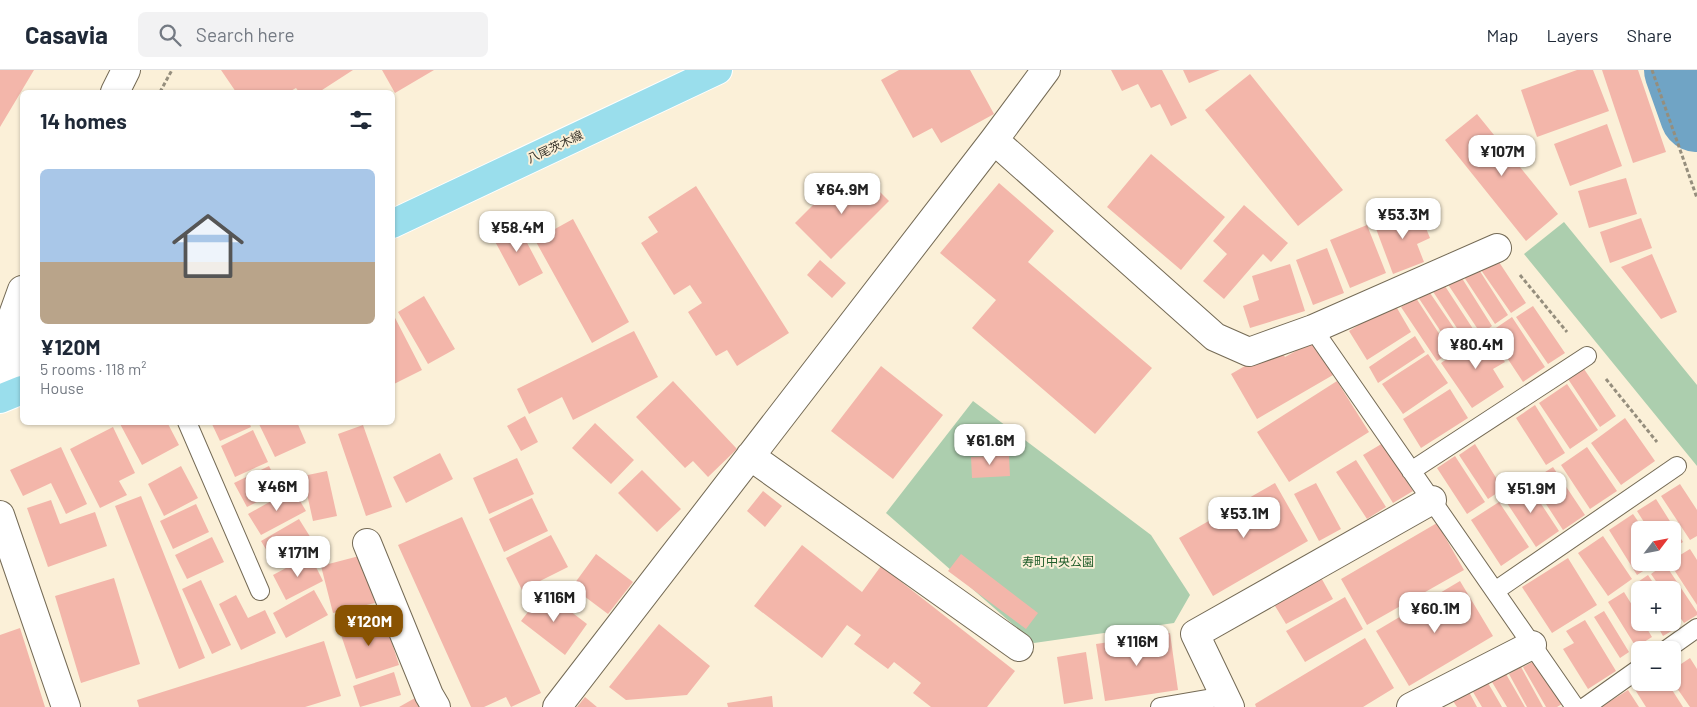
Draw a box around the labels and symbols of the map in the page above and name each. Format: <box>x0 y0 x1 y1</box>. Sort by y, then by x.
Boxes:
street label: 八尾茨木線 <box>524 127 585 165</box>
pin: ¥107M <box>1467 134 1537 177</box>
pin: ¥64.9M <box>801 172 883 215</box>
pin: ¥53.3M <box>1362 198 1444 240</box>
pin: ¥58.4M <box>476 210 558 253</box>
pin: ¥80.4M <box>1435 328 1517 370</box>
pin: ¥61.6M <box>949 424 1031 466</box>
pin: ¥46M <box>247 470 307 512</box>
pin: ¥51.9M <box>1490 472 1572 514</box>
pin: ¥53.1M <box>1203 496 1285 539</box>
north arrow <box>1631 521 1681 571</box>
pin: ¥171M <box>263 536 333 578</box>
park label: 寿町中央公園 <box>1022 554 1094 568</box>
pin: ¥116M <box>519 580 589 623</box>
pin: ¥60.1M <box>1394 592 1476 634</box>
pin: ¥120M <box>334 604 404 647</box>
pin: ¥116M <box>1102 624 1172 667</box>

